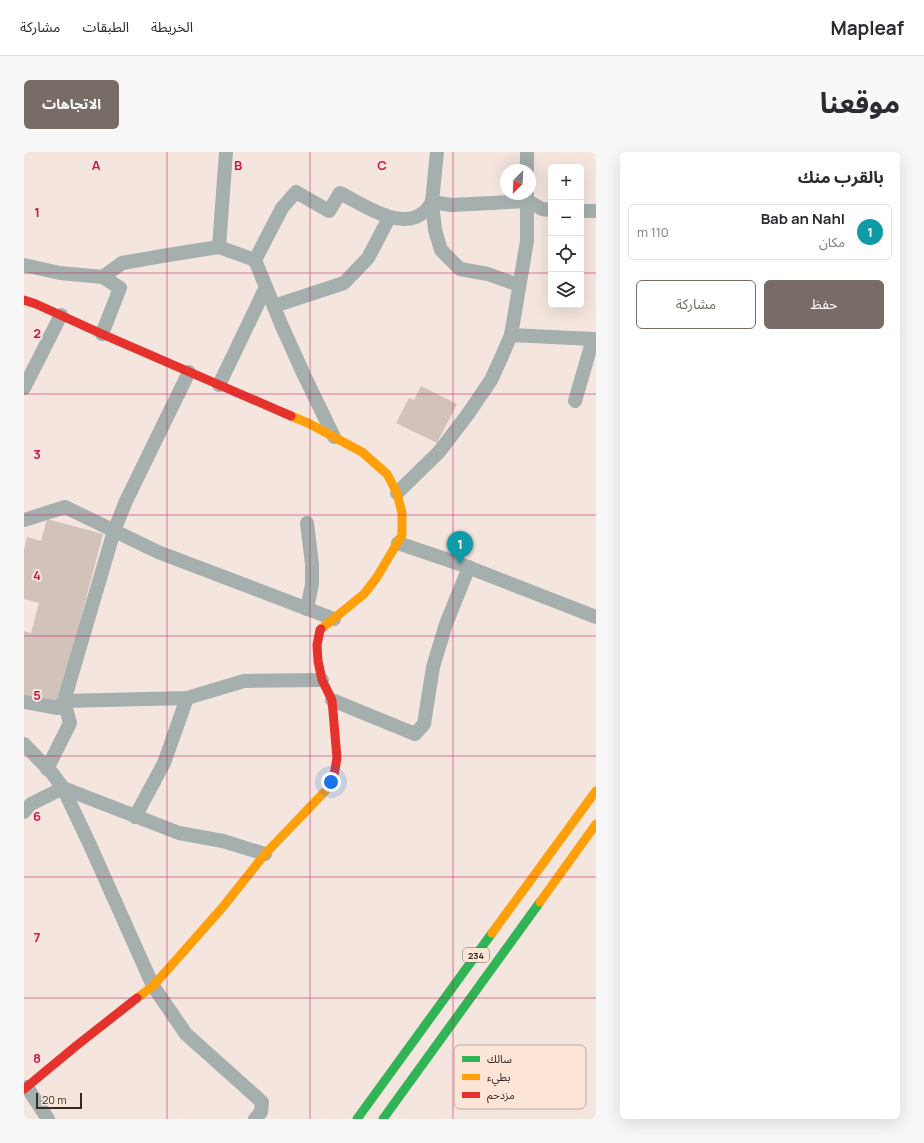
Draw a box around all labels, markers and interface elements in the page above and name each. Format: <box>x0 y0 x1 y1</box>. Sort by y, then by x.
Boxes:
text: Mapleaf <box>830 15 904 41</box>
text: مشاركة <box>20 17 60 36</box>
text: الطبقات <box>82 17 129 36</box>
text: الخريطة <box>151 17 193 36</box>
button: الاتجاهات <box>24 80 119 129</box>
text: موقعنا <box>820 83 900 121</box>
text: A <box>92 156 101 174</box>
text: B <box>234 156 242 174</box>
text: C <box>377 156 387 174</box>
north arrow <box>500 164 536 200</box>
map controls <box>548 164 584 308</box>
button: + <box>548 164 584 200</box>
text: بالقرب منك <box>798 165 884 188</box>
button: − <box>548 200 584 236</box>
text: 1 <box>34 203 40 221</box>
text: Bab an Nahl <box>761 208 845 229</box>
text: 110 m <box>637 223 669 241</box>
text: 1 <box>867 223 873 241</box>
text: مكان <box>819 233 845 251</box>
button: locate <box>548 236 584 272</box>
button: layers <box>548 272 584 308</box>
button: مشاركة <box>636 280 756 329</box>
button: حفظ <box>764 280 884 329</box>
text: 2 <box>33 324 41 342</box>
text: 3 <box>33 445 41 463</box>
pin: 1 <box>447 531 473 564</box>
text: 4 <box>33 566 41 584</box>
text: 5 <box>33 686 41 704</box>
your location <box>321 772 341 792</box>
text: 6 <box>33 807 41 825</box>
text: 7 <box>34 928 41 946</box>
road number: 234 <box>463 948 489 962</box>
legend <box>454 1045 586 1109</box>
text: 8 <box>33 1049 41 1067</box>
text: سالك <box>487 1051 512 1066</box>
text: بطيء <box>487 1069 510 1087</box>
text: مزدحم <box>487 1087 515 1104</box>
scale bar <box>36 1091 82 1110</box>
text: 20 m <box>42 1092 67 1107</box>

